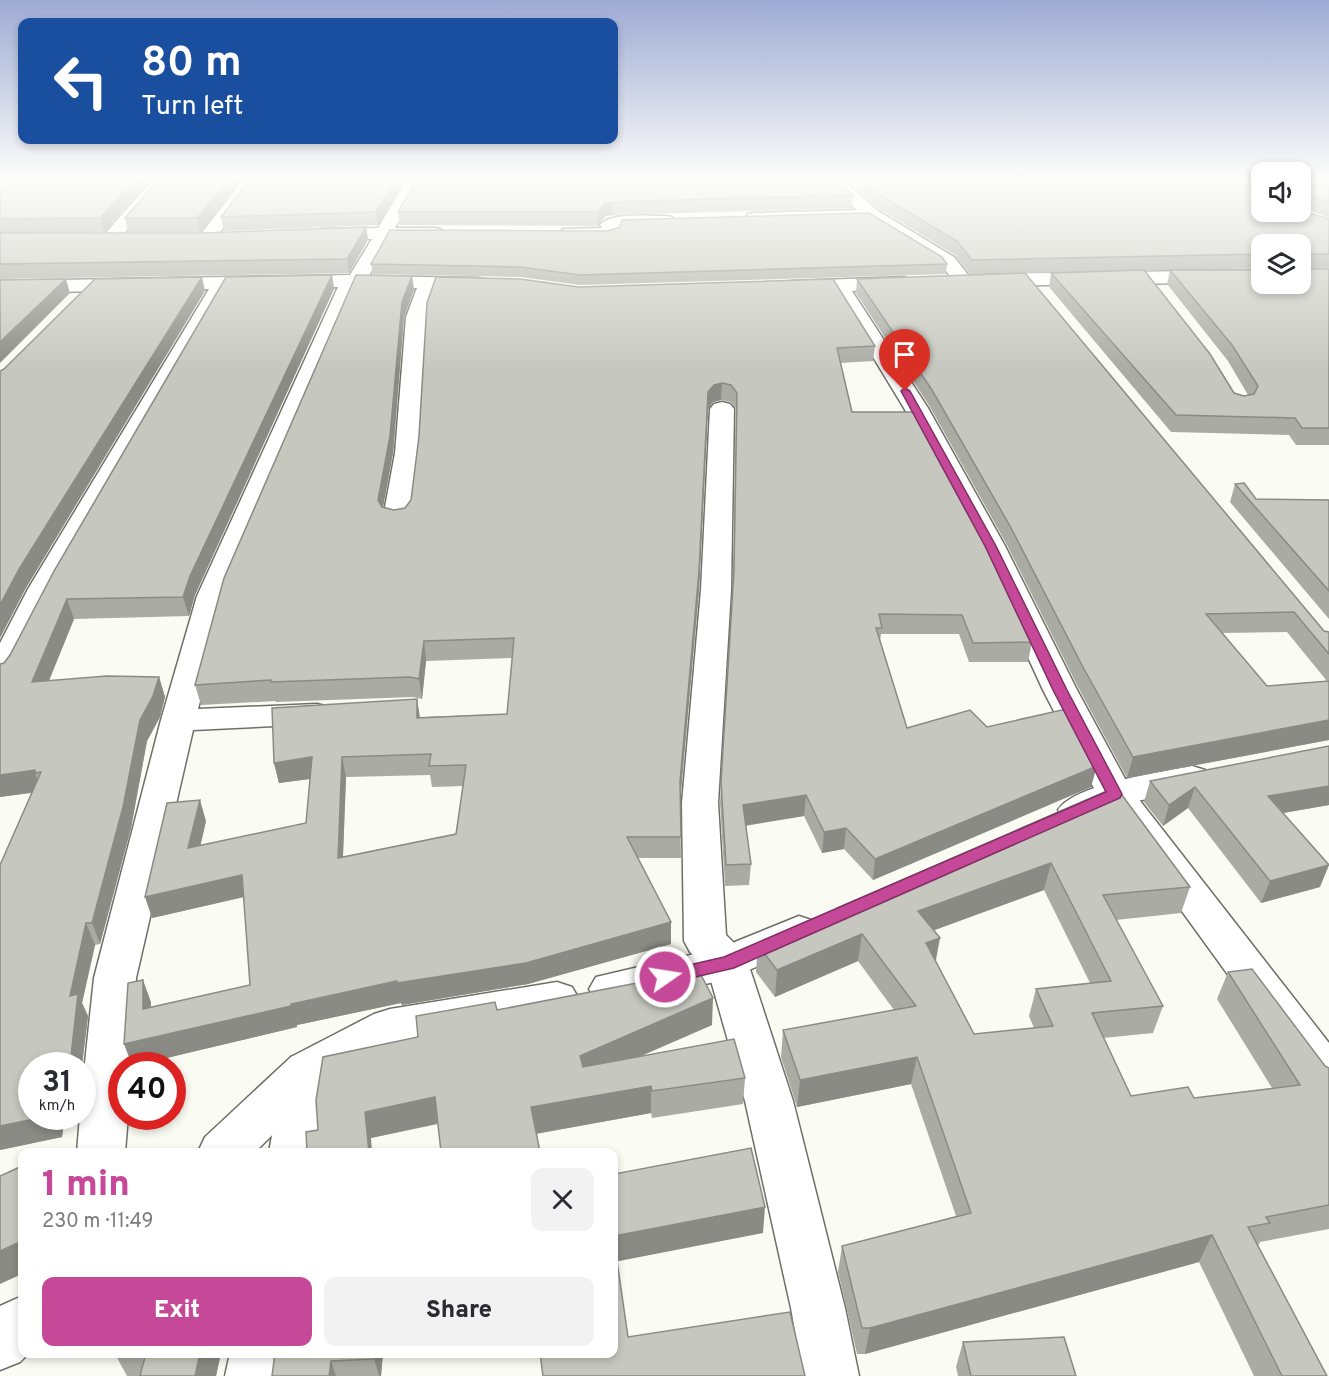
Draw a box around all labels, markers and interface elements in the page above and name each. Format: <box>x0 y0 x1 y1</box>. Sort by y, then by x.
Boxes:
text: 80 m <box>141 38 242 91</box>
icon: left <box>42 42 120 120</box>
text: Turn left <box>141 90 243 124</box>
map controls <box>1251 162 1311 294</box>
button: sound <box>1251 162 1311 222</box>
button: layers <box>1251 234 1311 294</box>
pin <box>879 329 930 391</box>
icon: arrive <box>888 338 921 371</box>
position arrow <box>633 945 697 1009</box>
speed limit sign: 40 <box>108 1052 186 1130</box>
text: 31 <box>42 1065 72 1102</box>
text: km/h <box>39 1097 75 1116</box>
text: 1 min <box>42 1163 130 1209</box>
button: close <box>531 1168 594 1231</box>
text: 230 m · 11:49 <box>42 1209 153 1235</box>
button: Exit <box>42 1277 312 1346</box>
button: Share <box>324 1277 594 1346</box>

